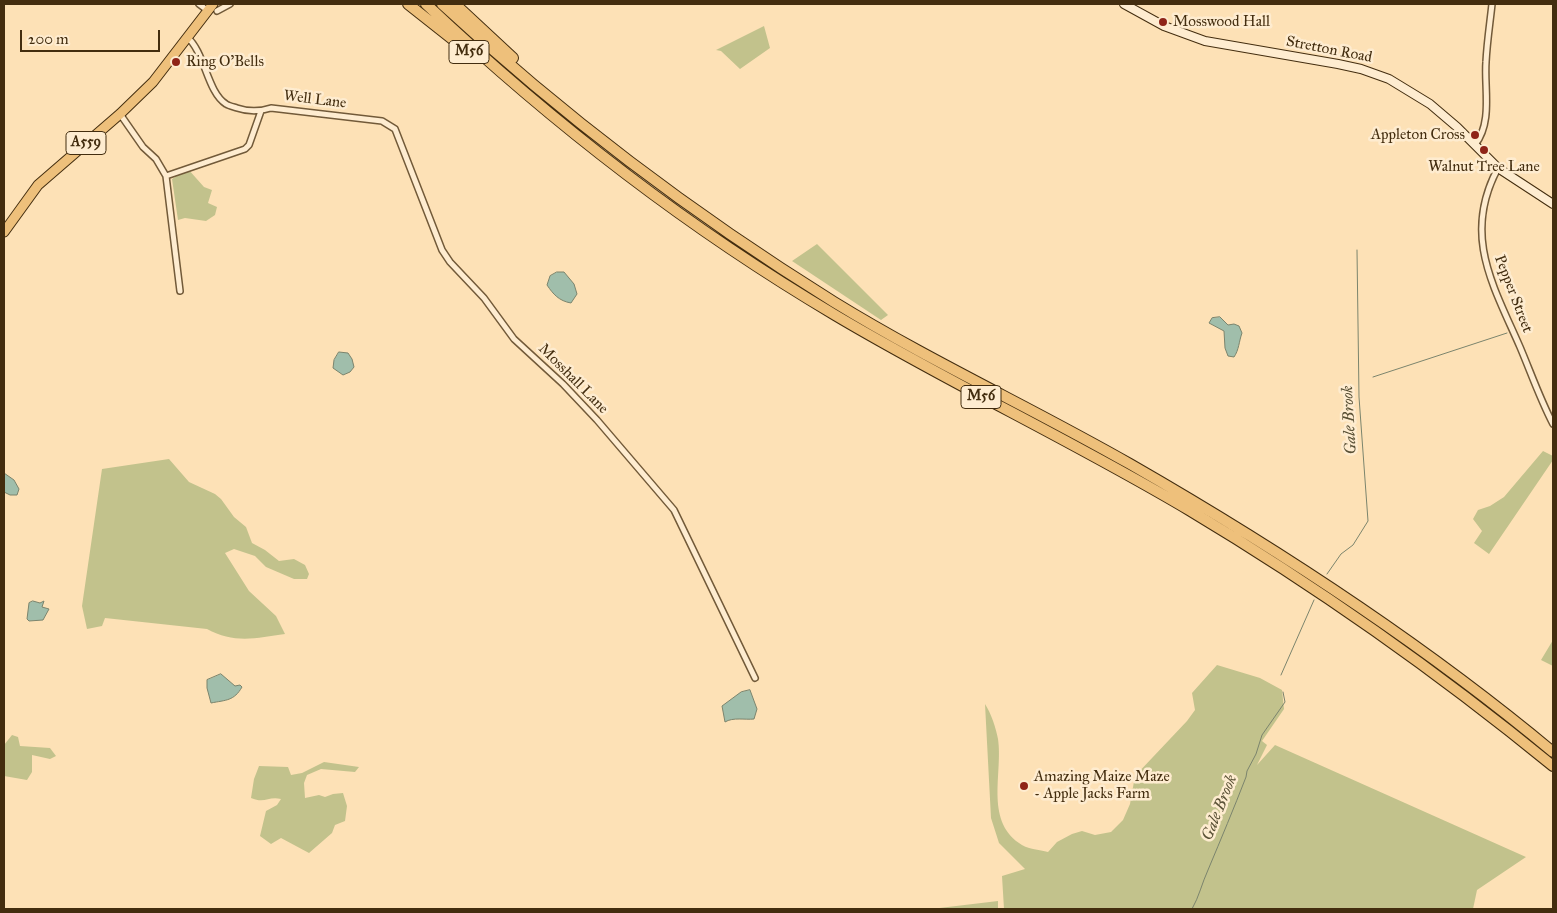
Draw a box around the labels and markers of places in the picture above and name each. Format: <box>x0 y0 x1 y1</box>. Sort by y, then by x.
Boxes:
place label: Mosswood Hall <box>1173 13 1270 31</box>
marker: Mosswood Hall <box>1157 16 1169 28</box>
place label: Ring O'Bells <box>186 53 264 71</box>
marker: Ring O'Bells <box>170 56 182 68</box>
place label: Appleton Cross <box>1371 126 1465 144</box>
marker: Appleton Cross <box>1469 129 1481 141</box>
marker: Walnut Tree Lane <box>1478 144 1490 156</box>
place label: Walnut Tree Lane <box>1428 158 1540 176</box>
place label: Amazing Maize Maze - Apple Jacks Farm <box>1034 768 1170 803</box>
marker: Amazing Maize Maze - Apple Jacks Farm <box>1018 780 1030 792</box>

